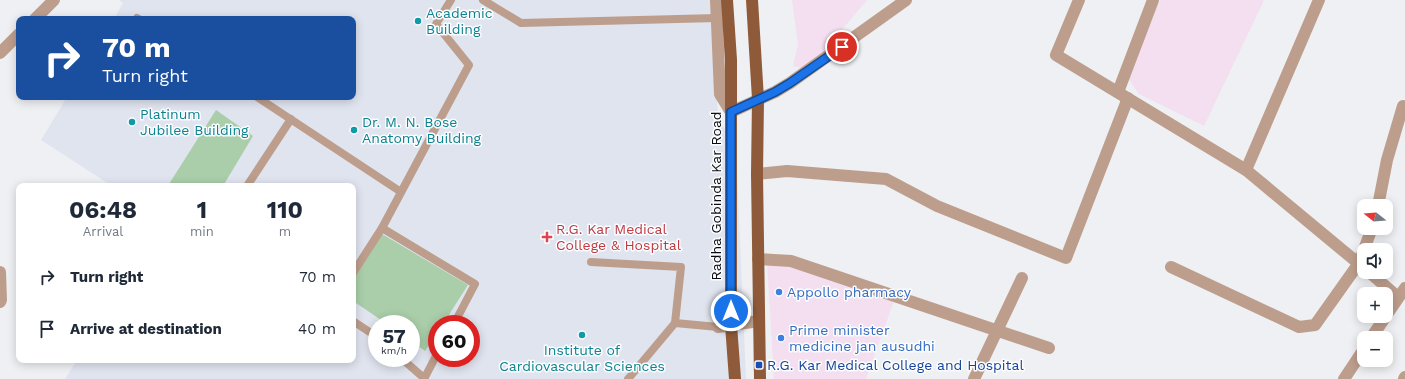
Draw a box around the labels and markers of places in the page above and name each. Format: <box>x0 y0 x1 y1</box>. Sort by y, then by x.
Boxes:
place label: Academic Building <box>426 5 493 37</box>
marker: Academic Building <box>413 16 423 26</box>
pin <box>825 30 859 64</box>
place label: Platinum Jubilee Building <box>140 106 249 138</box>
place label: Dr. M. N. Bose Anatomy Building <box>362 114 482 146</box>
marker: Platinum Jubilee Building <box>127 117 137 127</box>
marker: Dr. M. N. Bose Anatomy Building <box>349 125 359 135</box>
place label: R.G. Kar Medical College & Hospital <box>556 221 682 253</box>
marker: R.G. Kar Medical College & Hospital <box>541 231 553 243</box>
place label: Appollo pharmacy <box>787 284 912 300</box>
marker: Appollo pharmacy <box>774 287 784 297</box>
place label: Prime minister medicine jan ausudhi <box>789 322 935 354</box>
marker: Institute of Cardiovascular Sciences <box>577 330 587 340</box>
marker: Prime minister medicine jan ausudhi <box>776 333 786 343</box>
place label: Institute of Cardiovascular Sciences <box>499 342 665 374</box>
place label: R.G. Kar Medical College and Hospital <box>767 357 1024 373</box>
marker: R.G. Kar Medical College and Hospital <box>754 360 764 370</box>

